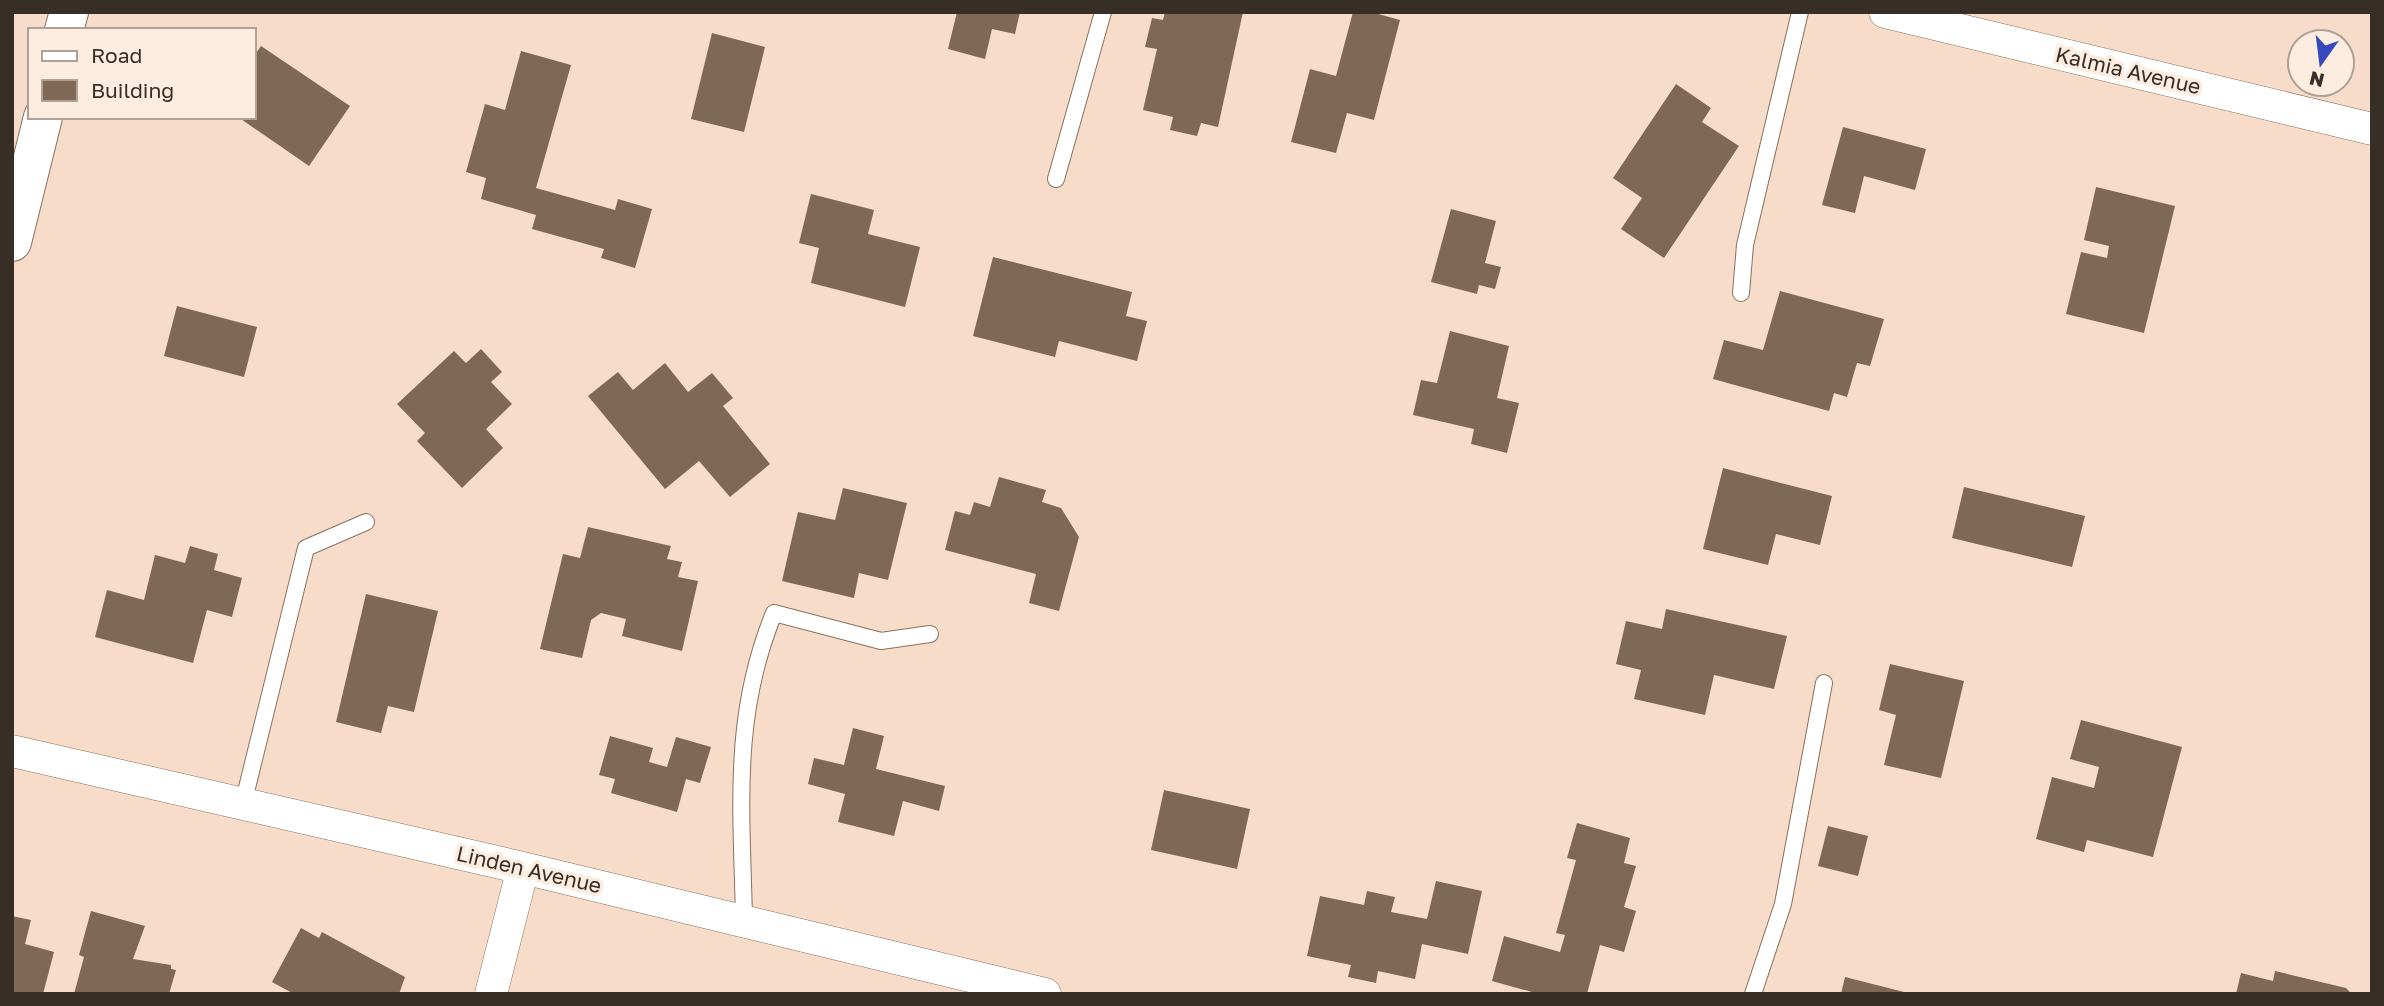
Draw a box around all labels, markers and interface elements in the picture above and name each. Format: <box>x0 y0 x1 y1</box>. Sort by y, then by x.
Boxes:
legend <box>28 28 256 119</box>
north arrow <box>2286 28 2356 98</box>
street label: Kalmia Avenue <box>2053 41 2203 99</box>
text: Road <box>91 42 142 68</box>
text: N <box>2307 67 2327 93</box>
text: Building <box>91 77 174 103</box>
street label: Linden Avenue <box>454 840 604 898</box>

